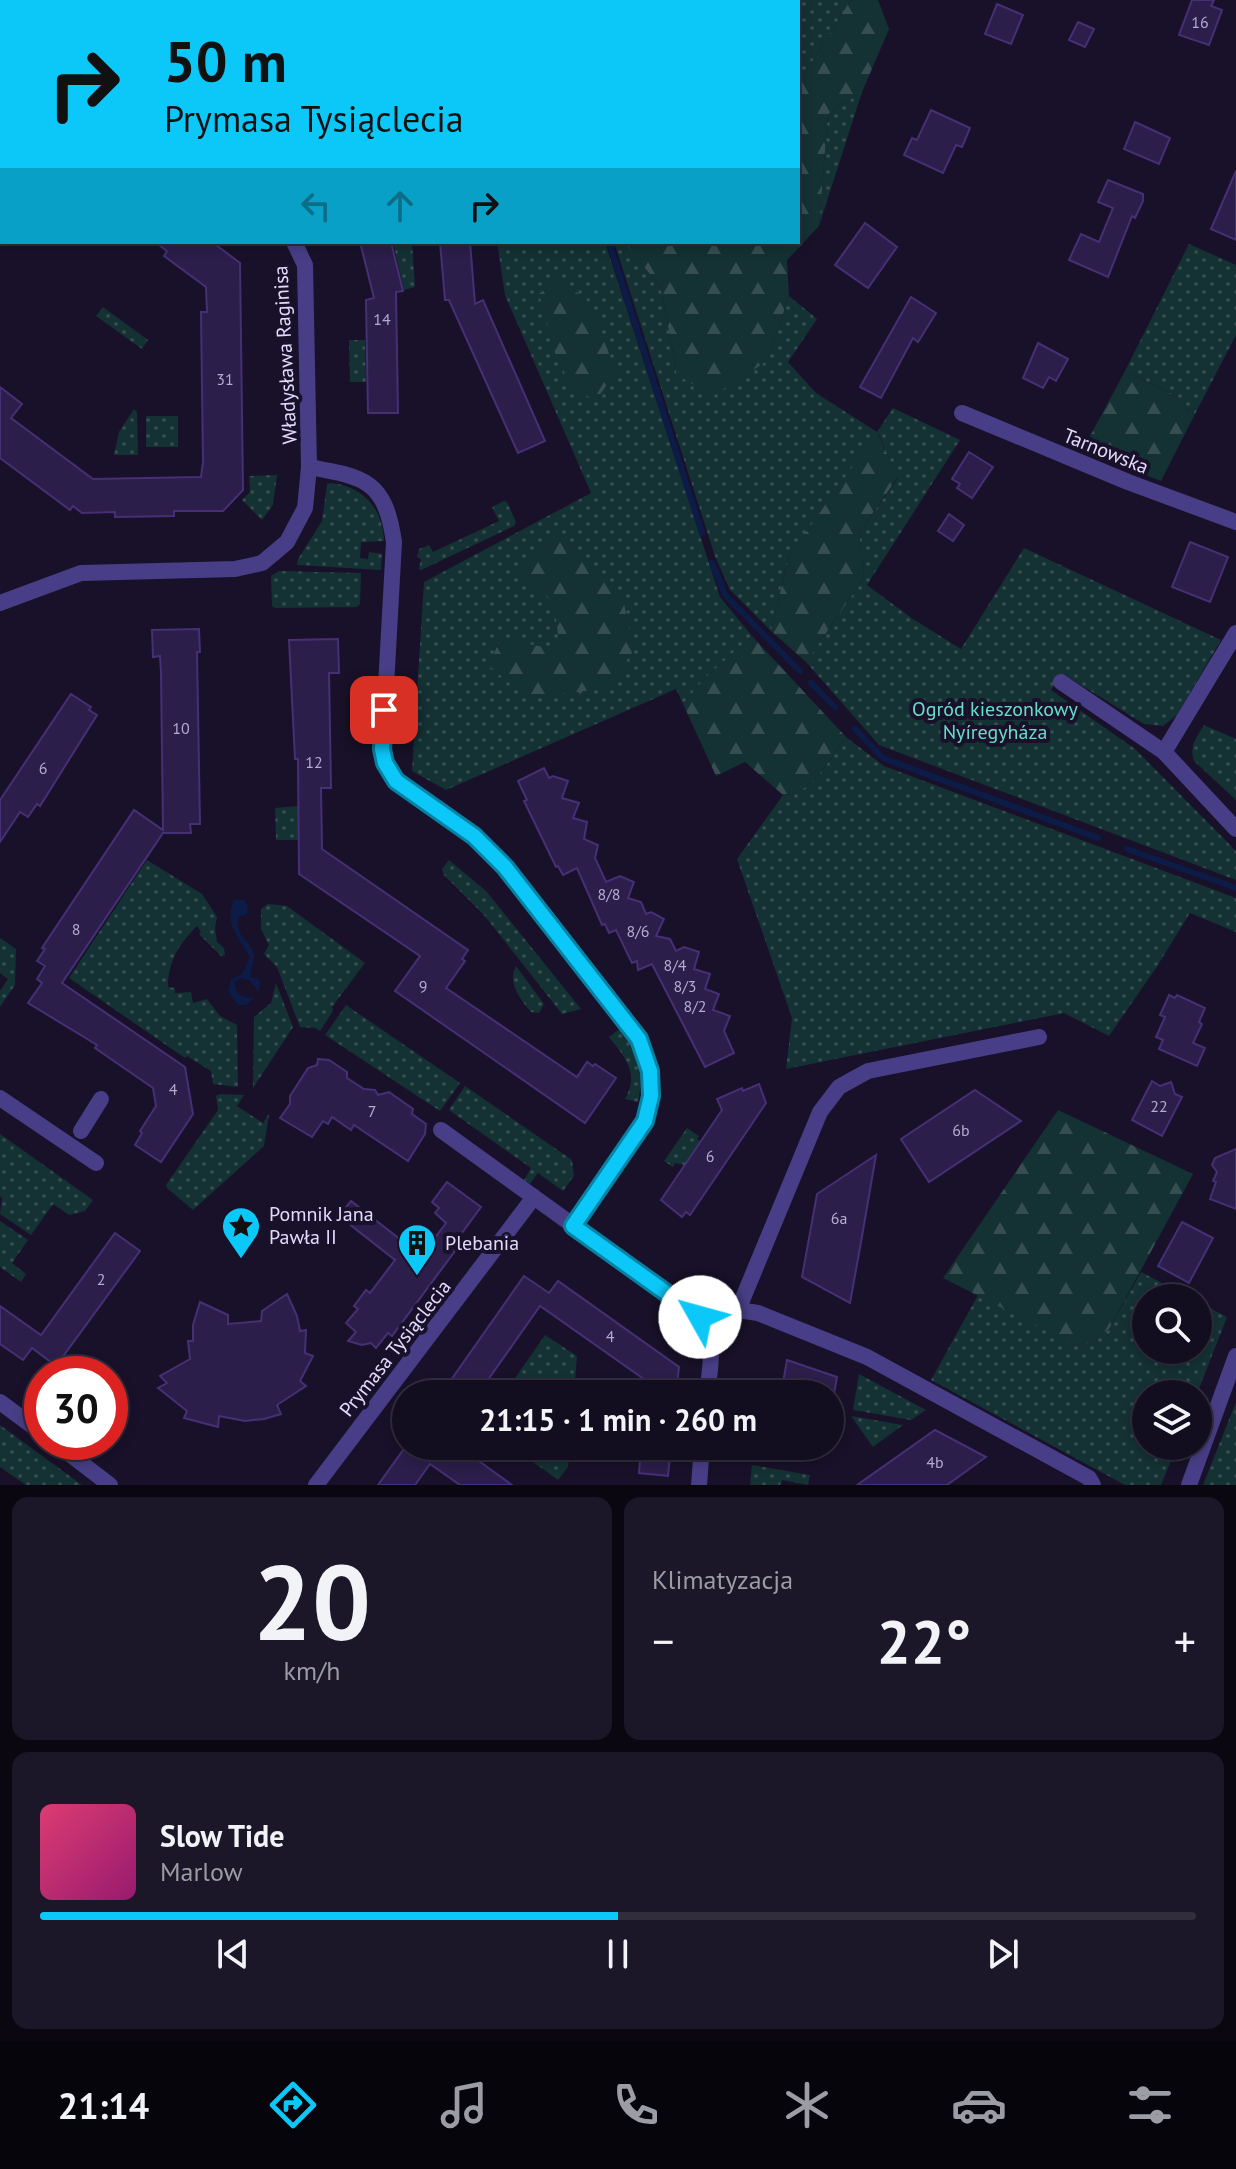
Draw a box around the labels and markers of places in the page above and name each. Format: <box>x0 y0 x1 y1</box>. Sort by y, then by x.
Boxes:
pin <box>350 676 418 744</box>
place label: Pomnik Jana Pawła II <box>269 1201 374 1250</box>
place icon: Pomnik Jana Pawła II <box>220 1205 262 1260</box>
building icon: Plebania <box>396 1222 438 1277</box>
place label: Plebania <box>445 1230 519 1256</box>

